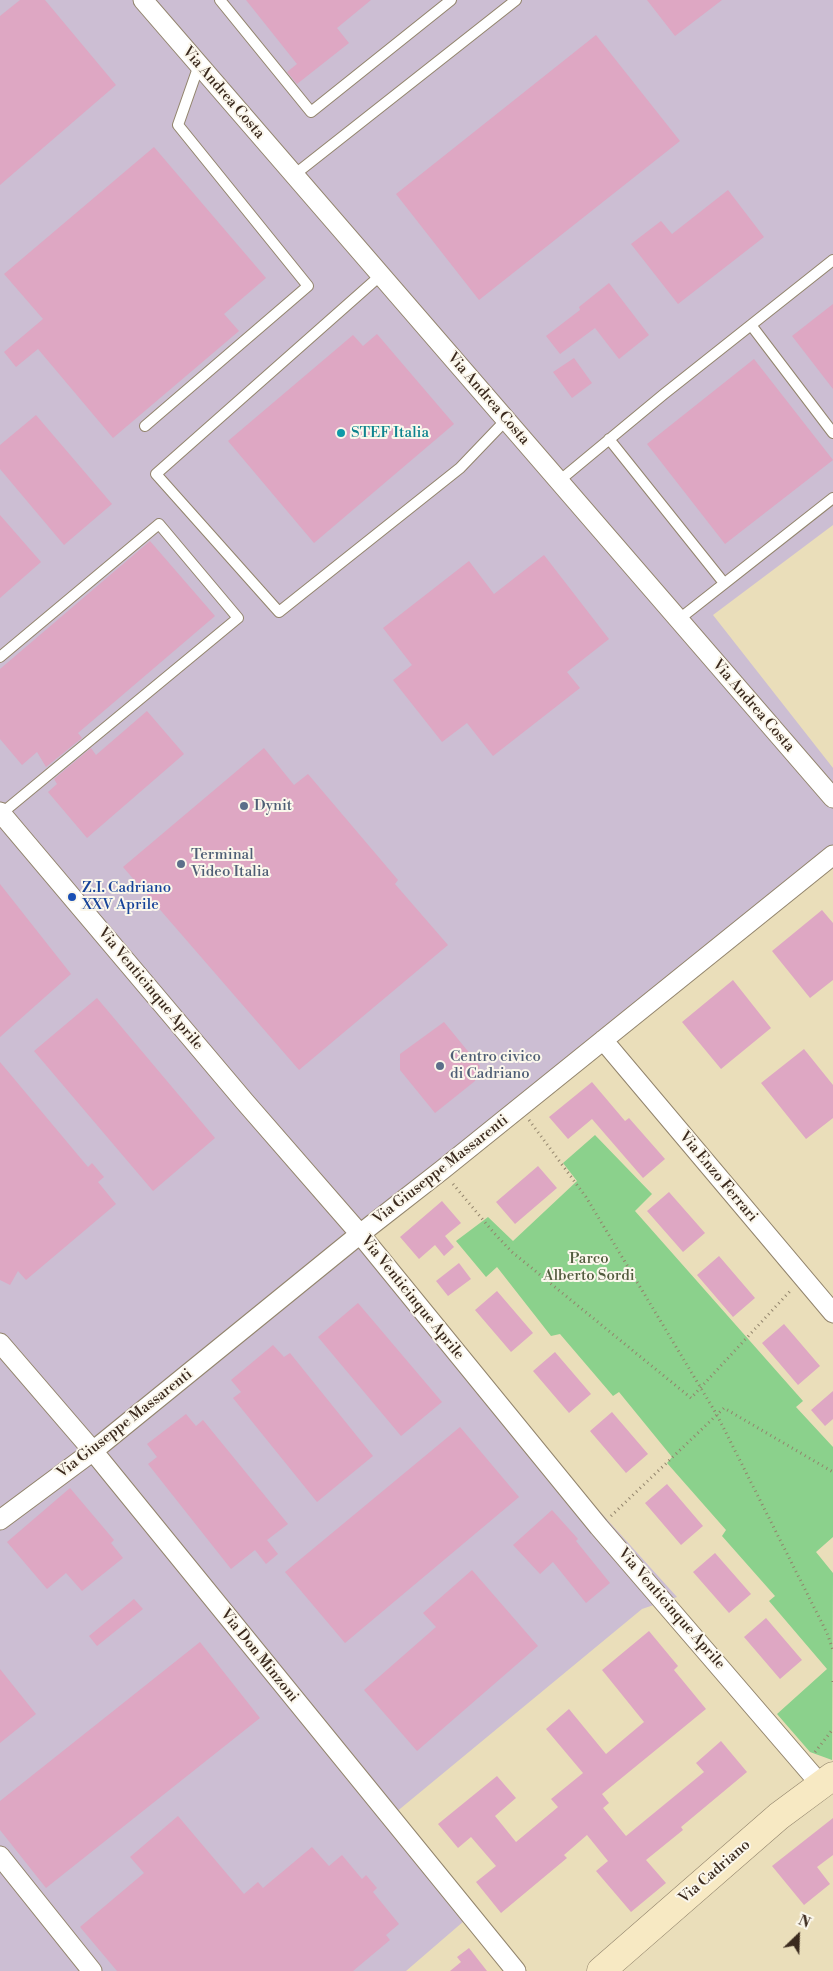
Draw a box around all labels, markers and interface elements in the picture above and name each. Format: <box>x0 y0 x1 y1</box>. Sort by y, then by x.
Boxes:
street label: Via Andrea Costa <box>178 43 268 143</box>
street label: Via Andrea Costa <box>443 349 533 449</box>
place label: STEF Italia <box>351 424 429 442</box>
marker: STEF Italia <box>335 427 347 439</box>
street label: Via Andrea Costa <box>708 656 798 756</box>
place label: Dynit <box>254 797 292 815</box>
marker: Dynit <box>238 800 250 812</box>
place label: Terminal Video Italia <box>191 846 269 881</box>
marker: Terminal Video Italia <box>175 858 187 870</box>
place label: Z.I. Cadriano XXV Aprile <box>82 879 171 914</box>
marker: Z.I. Cadriano XXV Aprile <box>66 891 78 903</box>
street label: Via Venticinque Aprile <box>93 924 207 1054</box>
place label: Centro civico di Cadriano <box>450 1048 541 1083</box>
marker: Centro civico di Cadriano <box>434 1060 446 1072</box>
street label: Via Giuseppe Massarenti <box>370 1112 512 1228</box>
street label: Via Enzo Ferrari <box>675 1128 761 1226</box>
street label: Via Venticinque Aprile <box>356 1232 468 1364</box>
park label: Parco Alberto Sordi <box>543 1250 635 1285</box>
street label: Via Giuseppe Massarenti <box>54 1366 196 1482</box>
street label: Via Venticinque Aprile <box>614 1545 728 1673</box>
street label: Via Don Minzoni <box>216 1606 302 1706</box>
street label: Via Cadriano <box>676 1836 754 1908</box>
north arrow <box>773 1911 823 1961</box>
text: N <box>795 1912 813 1933</box>

